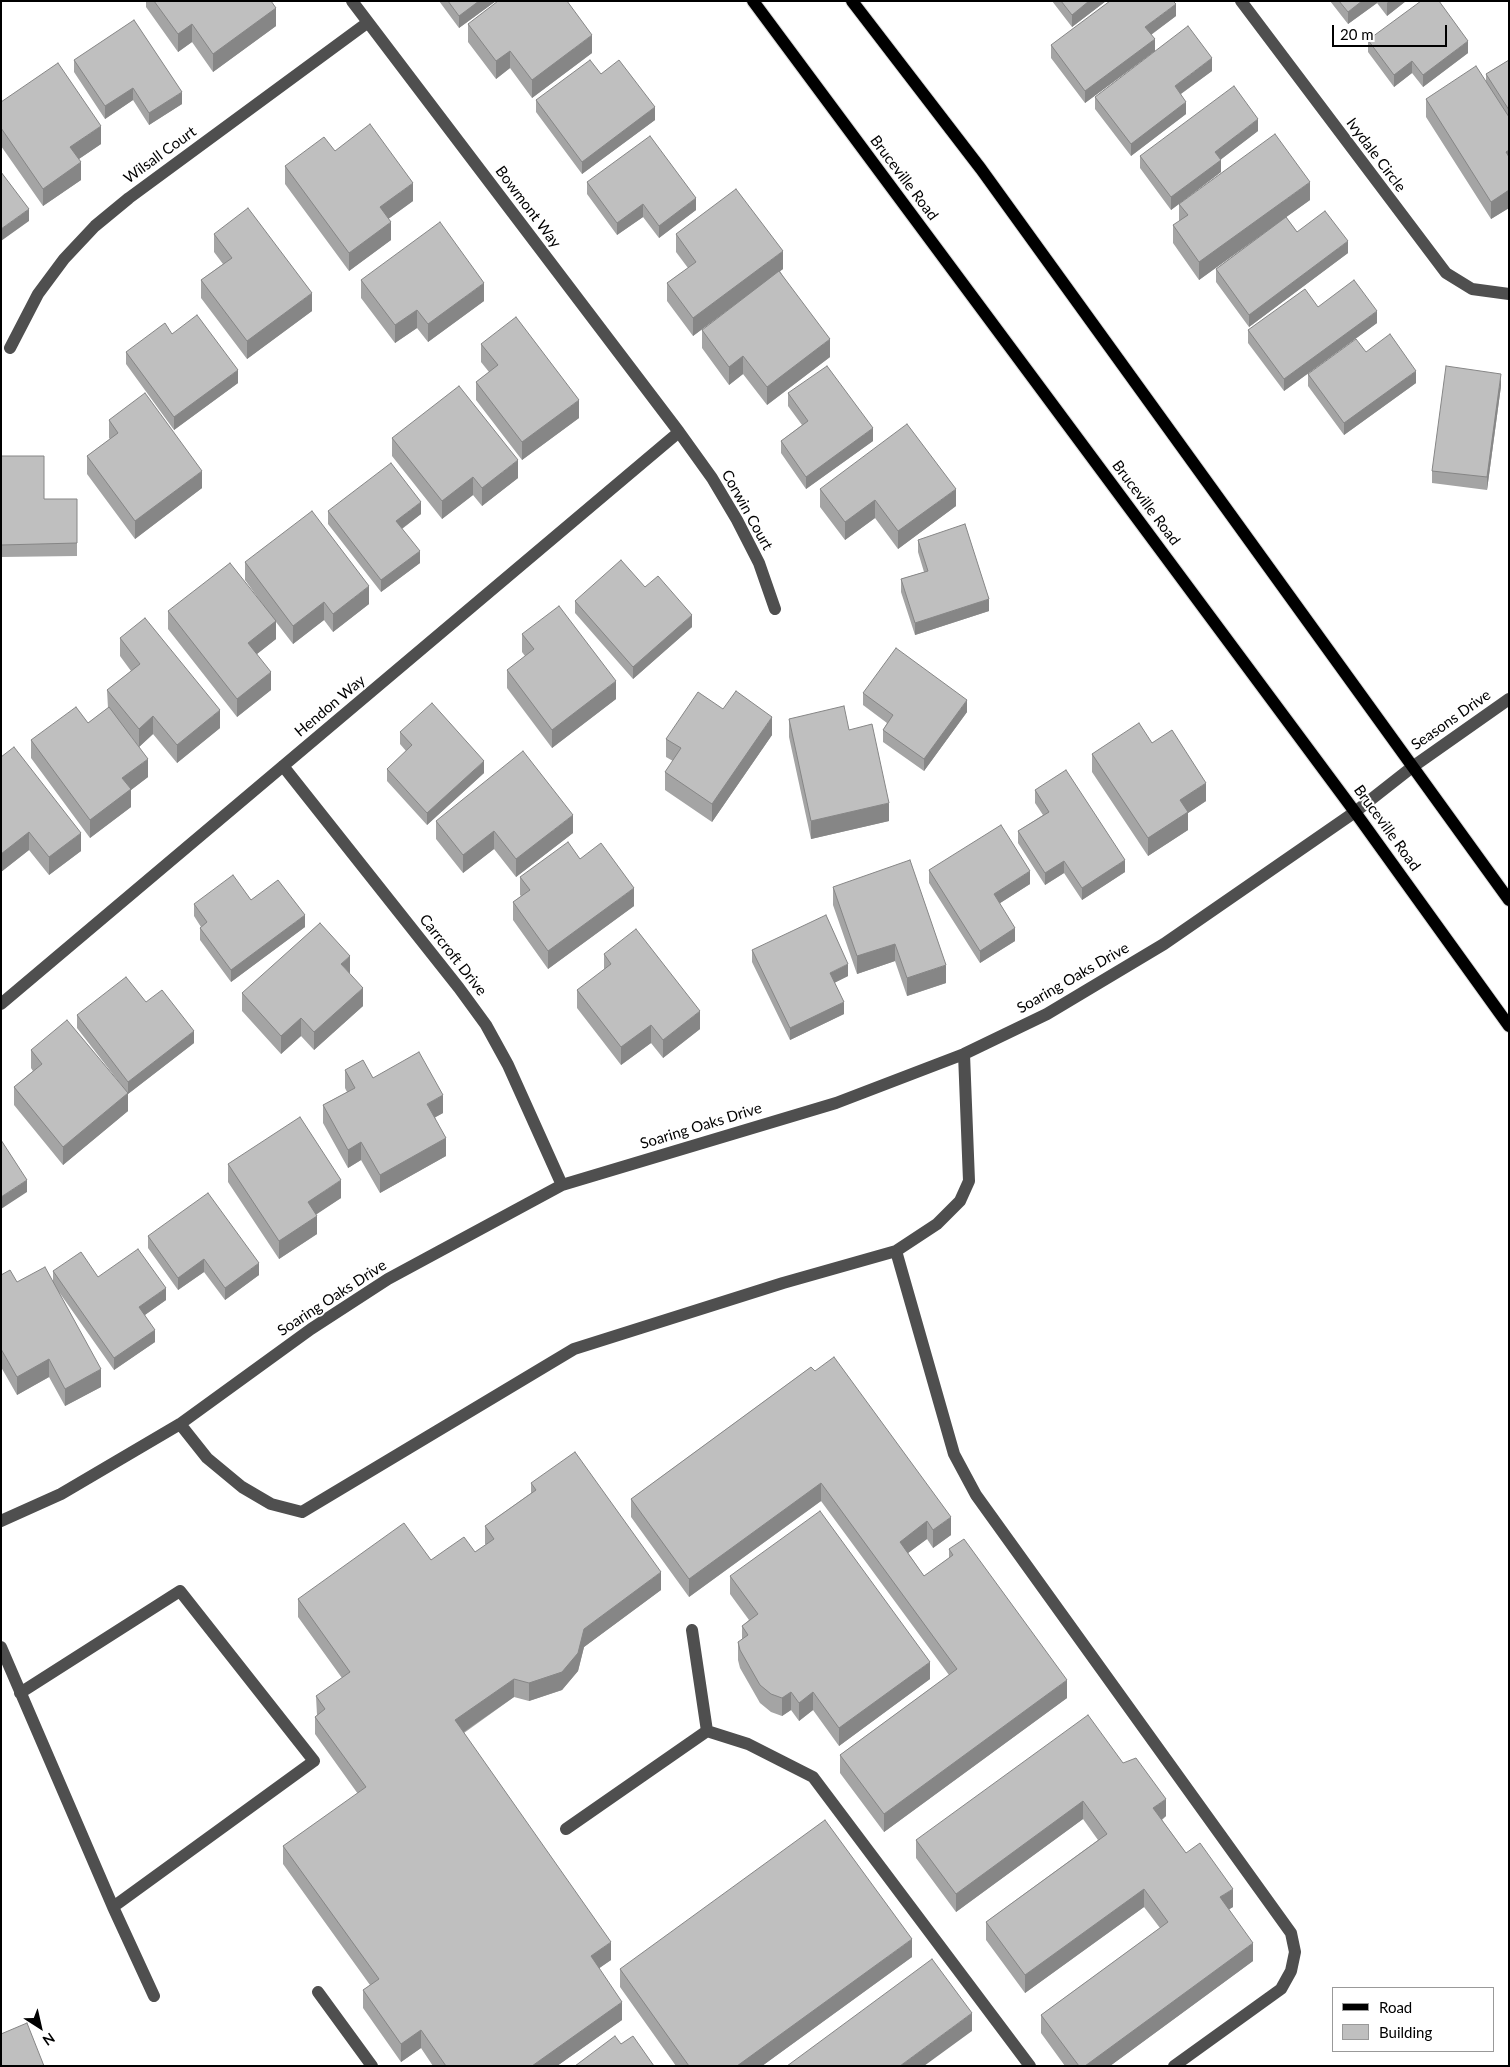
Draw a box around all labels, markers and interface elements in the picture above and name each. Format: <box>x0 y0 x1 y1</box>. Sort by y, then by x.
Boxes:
scale bar <box>1335 15 1450 47</box>
text: 20 m <box>1340 25 1374 43</box>
street label: Ivydale Circle <box>1342 115 1410 195</box>
street label: Wilsall Court <box>120 123 200 187</box>
street label: Bruceville Road <box>866 132 942 224</box>
street label: Bowmont Way <box>491 163 565 251</box>
street label: Bruceville Road <box>1108 457 1184 549</box>
street label: Corwin Court <box>718 467 776 553</box>
street label: Hendon Way <box>291 671 369 741</box>
street label: Seasons Drive <box>1408 686 1494 754</box>
street label: Bruceville Road <box>1350 782 1424 874</box>
street label: Carrcroft Drive <box>416 911 490 999</box>
street label: Soaring Oaks Drive <box>1014 939 1132 1017</box>
street label: Soaring Oaks Drive <box>638 1099 764 1153</box>
street label: Soaring Oaks Drive <box>274 1256 390 1340</box>
legend <box>1332 1987 1495 2052</box>
text: Road <box>1379 1998 1412 2016</box>
north arrow <box>15 2002 65 2052</box>
text: Building <box>1379 2023 1432 2041</box>
text: N <box>40 2030 58 2050</box>

